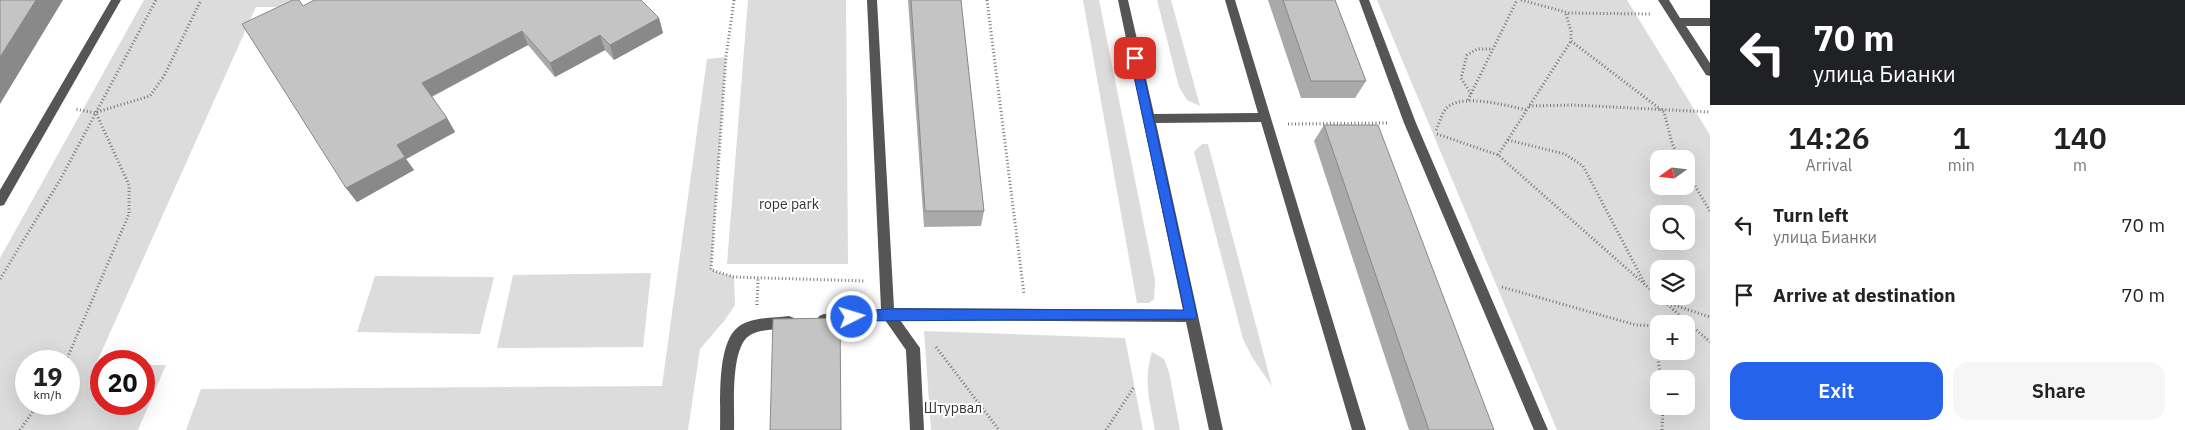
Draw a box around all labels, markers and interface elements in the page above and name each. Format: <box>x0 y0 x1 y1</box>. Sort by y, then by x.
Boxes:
text: 70 m <box>1813 15 1895 61</box>
icon: left <box>1730 20 1795 85</box>
pin <box>1114 37 1156 79</box>
icon: arrive <box>1121 44 1149 72</box>
text: улица Бианки <box>1813 59 1956 88</box>
text: 14:26 <box>1788 118 1870 157</box>
text: 1 <box>1952 118 1970 157</box>
text: 140 <box>2053 118 2107 157</box>
north arrow <box>1650 150 1695 195</box>
map controls <box>1650 150 1695 415</box>
text: Arrival <box>1806 155 1852 175</box>
text: min <box>1948 155 1975 175</box>
text: m <box>2073 155 2087 175</box>
park label: rope park <box>759 195 820 213</box>
text: Turn left <box>1773 203 1849 227</box>
button: search <box>1650 205 1695 250</box>
icon: left <box>1730 211 1758 239</box>
text: 70 m <box>2121 213 2165 237</box>
text: улица Бианки <box>1773 227 1877 247</box>
button: layers <box>1650 260 1695 305</box>
icon: arrive <box>1730 281 1758 309</box>
text: Arrive at destination <box>1773 283 1956 307</box>
text: 70 m <box>2121 283 2165 307</box>
position arrow <box>825 290 877 342</box>
button: + <box>1650 315 1695 360</box>
speed limit sign: 20 <box>90 350 155 415</box>
text: 19 <box>32 360 63 393</box>
button: Exit <box>1730 362 1943 420</box>
button: Share <box>1953 362 2165 420</box>
button: − <box>1650 370 1695 415</box>
text: km/h <box>33 387 62 402</box>
park label: Штурвал <box>924 399 982 417</box>

